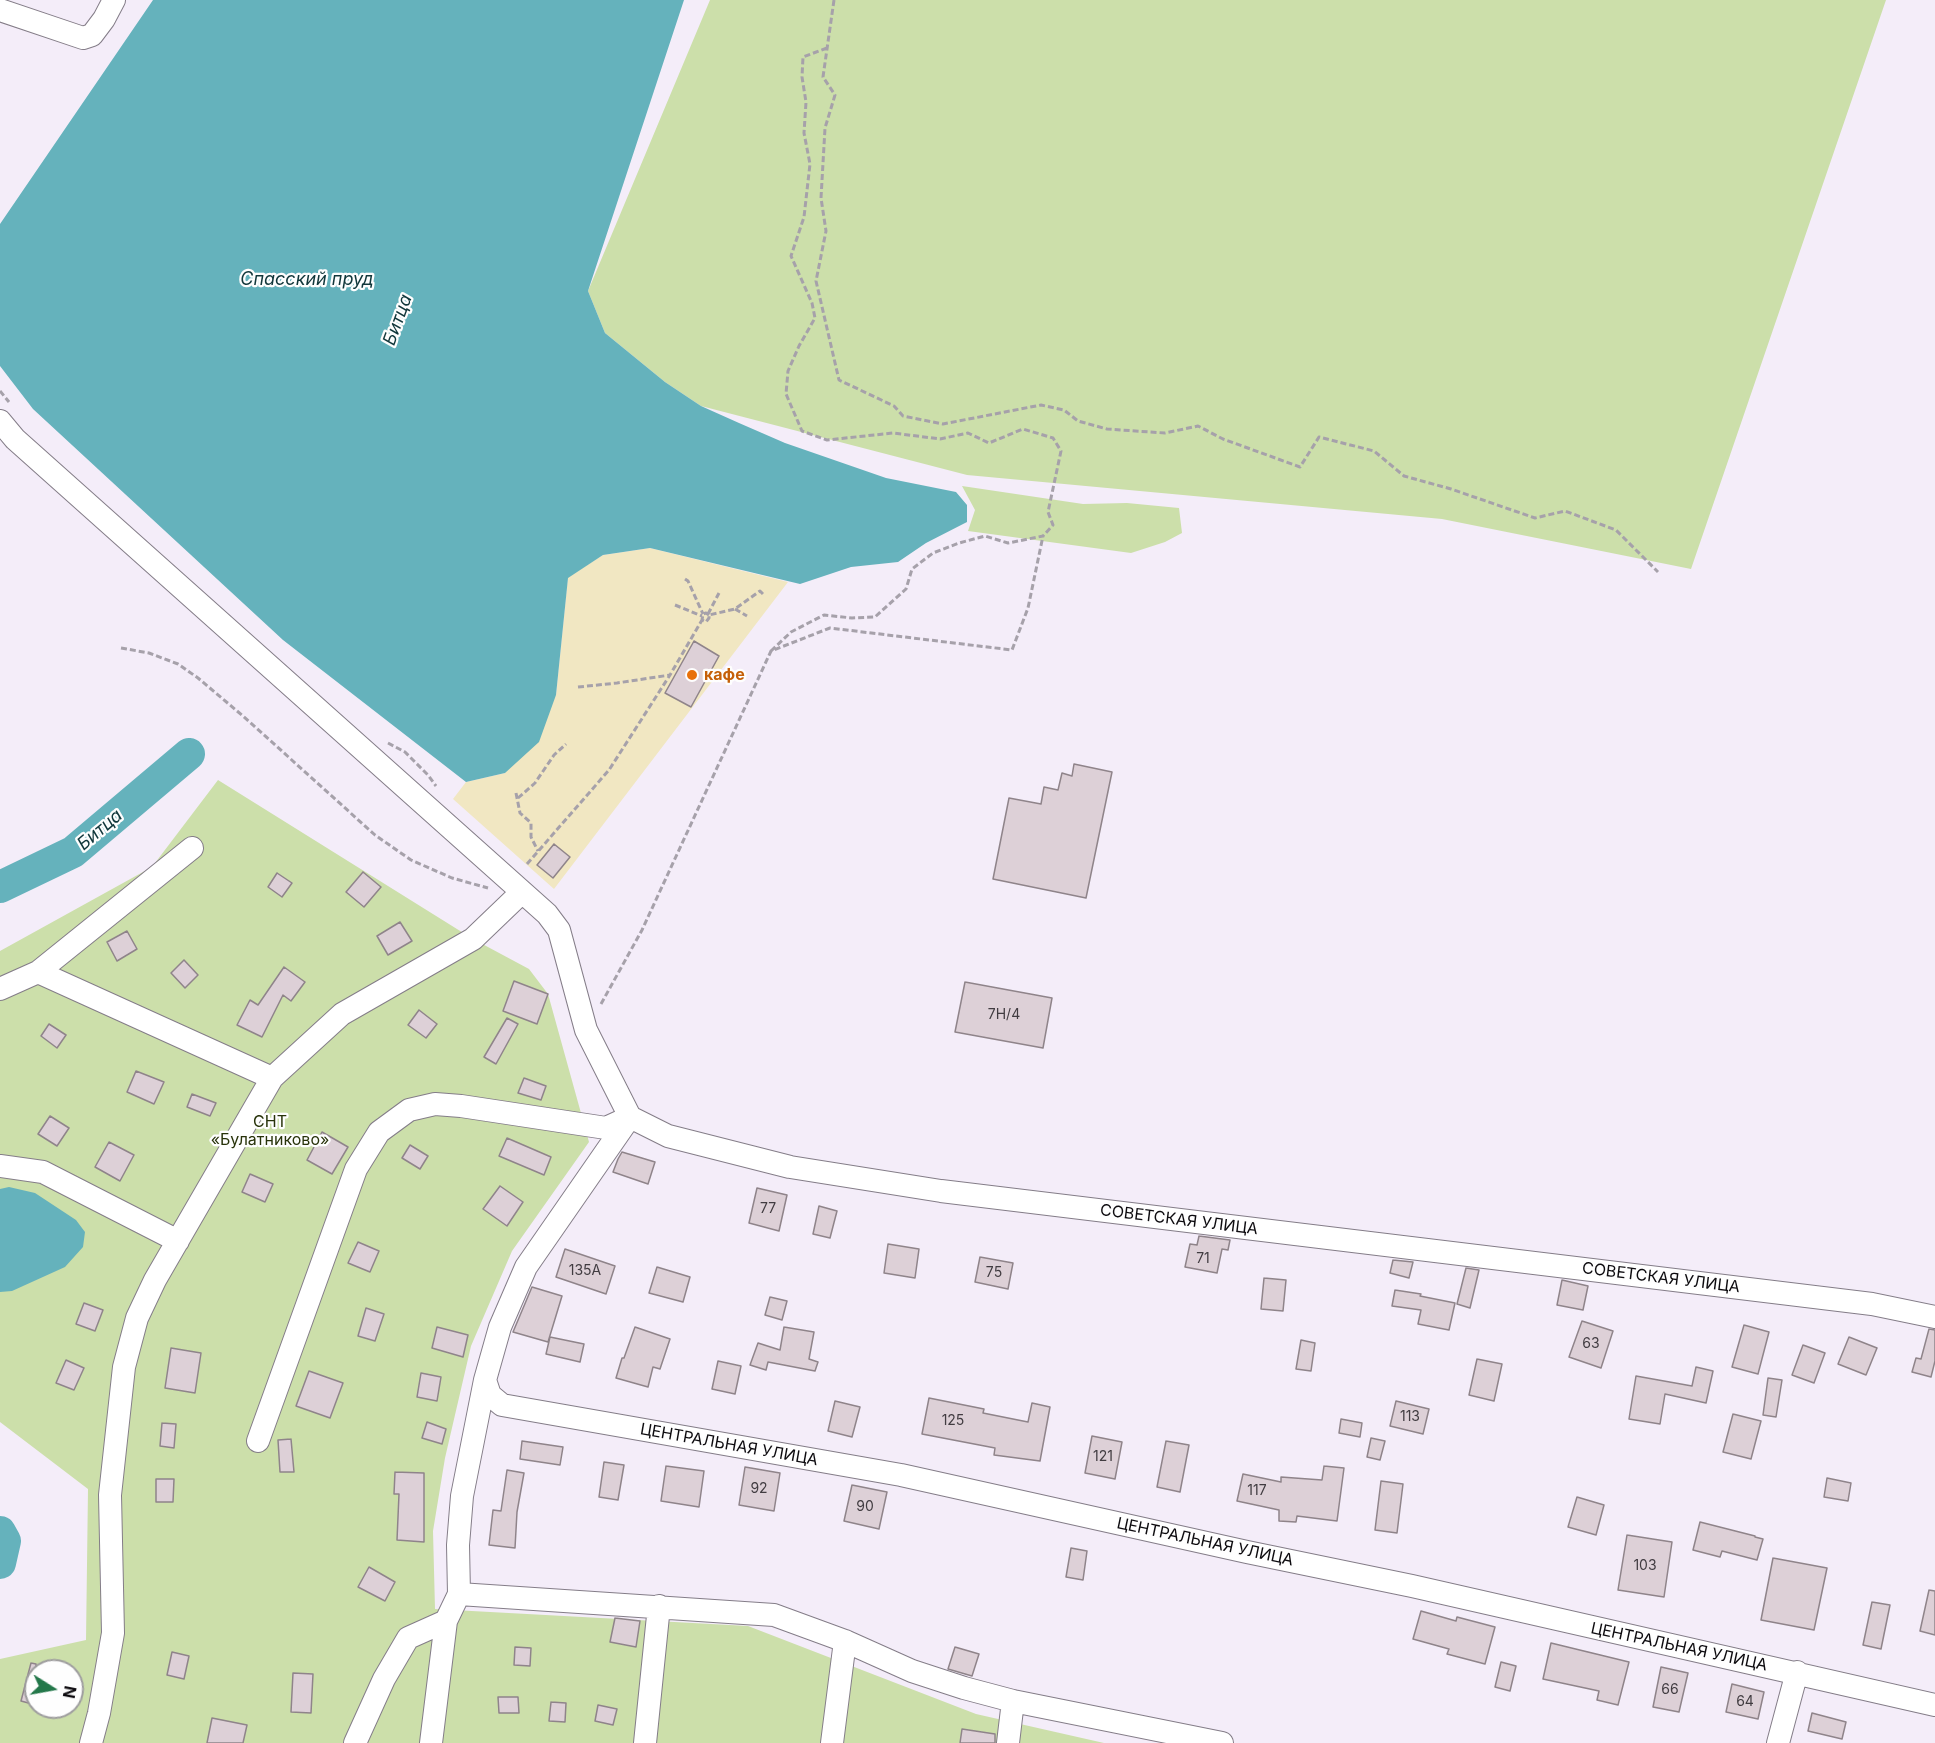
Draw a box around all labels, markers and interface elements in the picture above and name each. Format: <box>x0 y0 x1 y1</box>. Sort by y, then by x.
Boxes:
water label: Спасский пруд <box>240 269 374 291</box>
water label: Битца <box>379 292 417 348</box>
place label: кафе <box>704 665 745 685</box>
marker: кафе <box>685 668 699 682</box>
water label: Битца <box>73 805 127 855</box>
house number: 7Н/4 <box>988 1007 1020 1023</box>
park label: СНТ «Булатниково» <box>211 1112 329 1150</box>
house number: 77 <box>760 1201 776 1217</box>
street label: СОВЕТСКАЯ УЛИЦА <box>1099 1201 1259 1239</box>
house number: 71 <box>1196 1251 1210 1267</box>
street label: СОВЕТСКАЯ УЛИЦА <box>1581 1259 1741 1297</box>
house number: 135А <box>569 1263 601 1279</box>
house number: 75 <box>986 1265 1002 1281</box>
house number: 63 <box>1582 1336 1600 1352</box>
house number: 113 <box>1400 1409 1420 1425</box>
house number: 125 <box>942 1413 964 1429</box>
street label: ЦЕНТРАЛЬНАЯ УЛИЦА <box>639 1420 819 1470</box>
house number: 121 <box>1093 1449 1113 1465</box>
house number: 92 <box>750 1481 768 1497</box>
house number: 117 <box>1247 1483 1267 1499</box>
house number: 90 <box>856 1499 874 1515</box>
street label: ЦЕНТРАЛЬНАЯ УЛИЦА <box>1115 1514 1295 1570</box>
house number: 103 <box>1633 1558 1657 1574</box>
street label: ЦЕНТРАЛЬНАЯ УЛИЦА <box>1589 1619 1769 1675</box>
north arrow <box>24 1659 84 1719</box>
house number: 66 <box>1661 1682 1679 1698</box>
text: N <box>59 1684 81 1700</box>
house number: 64 <box>1736 1694 1754 1710</box>

